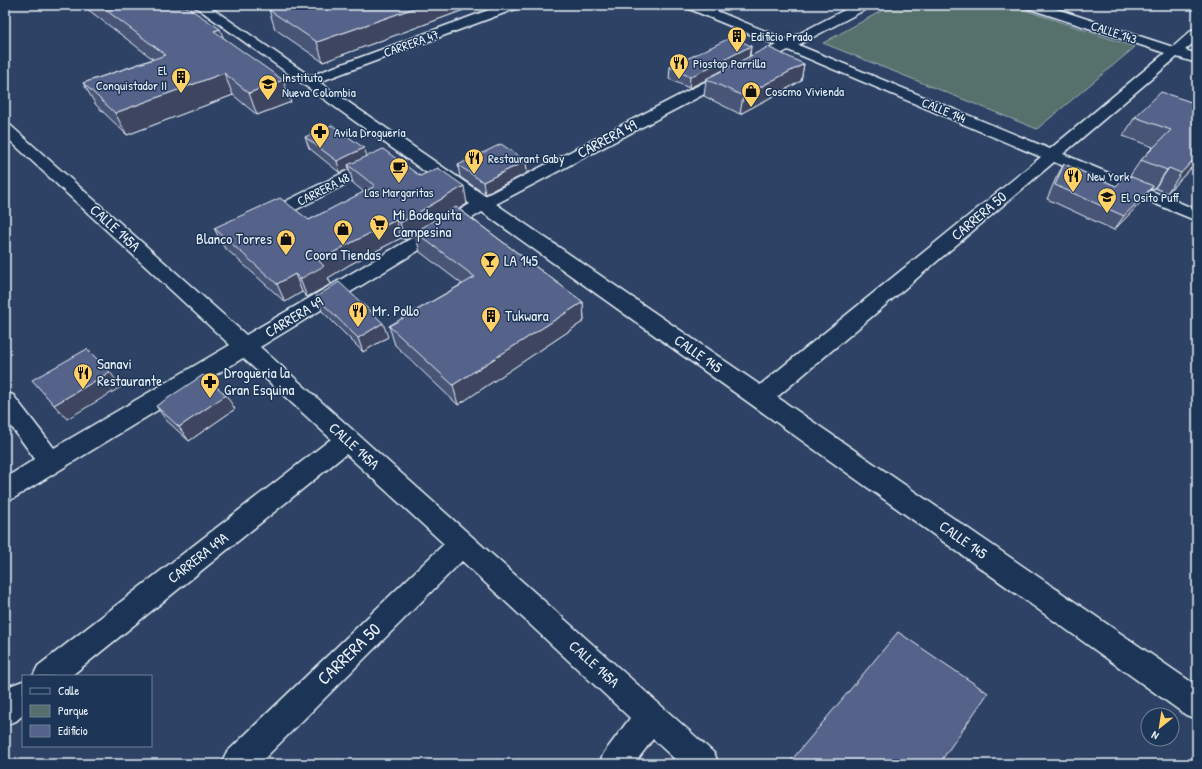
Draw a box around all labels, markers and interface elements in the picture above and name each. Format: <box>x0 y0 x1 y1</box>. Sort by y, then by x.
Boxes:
street label: CALLE 143 <box>1089 16 1139 48</box>
street label: CARRERA 47 <box>381 25 441 61</box>
building icon: Edificio Prado <box>726 25 748 53</box>
place label: Edificio Prado <box>751 27 813 45</box>
restaurant icon: Piostop Parrilla <box>668 52 690 80</box>
place label: Piostop Parrilla <box>693 54 766 72</box>
place label: El Conquistador II <box>96 61 168 94</box>
building icon: El Conquistador II <box>170 66 192 94</box>
place label: Instituto Nueva Colombia <box>282 68 356 101</box>
school or university icon: Instituto Nueva Colombia <box>257 73 279 101</box>
shop icon: Coscmo Vivienda <box>740 80 762 108</box>
place label: Coscmo Vivienda <box>765 82 844 100</box>
street label: CALLE 144 <box>919 93 969 127</box>
street label: CARRERA 49 <box>573 114 641 163</box>
pharmacy icon: Avila Droguería <box>309 121 331 149</box>
place label: Avila Droguería <box>334 123 406 141</box>
restaurant icon: Restaurant Gaby <box>463 147 485 175</box>
place label: Restaurant Gaby <box>488 149 565 167</box>
cafe icon: Las Margaritas <box>388 156 410 184</box>
restaurant icon: New York <box>1062 165 1084 193</box>
place label: New York <box>1087 167 1130 185</box>
street label: CARRERA 48 <box>294 168 353 210</box>
place label: Las Margaritas <box>364 183 434 201</box>
street label: CARRERA 50 <box>946 186 1011 245</box>
school or university icon: El Osito Puff <box>1096 186 1118 214</box>
place label: El Osito Puff <box>1121 188 1179 206</box>
street label: CALLE 145A <box>85 199 146 256</box>
place label: Mi Bodeguita Campesina <box>393 204 461 242</box>
supermarket icon: Mi Bodeguita Campesina <box>368 213 390 241</box>
shop icon: Coora Tiendas <box>332 218 354 246</box>
place label: Blanco Torres <box>196 228 272 249</box>
shop icon: Blanco Torres <box>275 228 297 256</box>
place label: Coora Tiendas <box>305 244 381 265</box>
bar icon: LA 145 <box>479 250 501 278</box>
place label: LA 145 <box>504 250 538 271</box>
street label: CARRERA 49 <box>261 291 327 342</box>
restaurant icon: Mr. Pollo <box>347 300 369 328</box>
place label: Mr. Pollo <box>372 300 419 321</box>
building icon: Tukwara <box>480 305 502 333</box>
place label: Tukwara <box>505 305 549 326</box>
street label: CALLE 145 <box>670 329 727 378</box>
place label: Sanavi Restaurante <box>97 353 162 391</box>
restaurant icon: Sanavi Restaurante <box>72 362 94 390</box>
place label: Drogueria la Gran Esquina <box>224 362 295 400</box>
pharmacy icon: Drogueria la Gran Esquina <box>199 371 221 399</box>
street label: CALLE 145A <box>324 417 385 474</box>
street label: CALLE 145 <box>935 515 992 564</box>
street label: CARRERA 49A <box>163 527 233 588</box>
street label: CARRERA 50 <box>311 617 386 690</box>
street label: CALLE 145A <box>564 635 625 692</box>
legend <box>22 675 152 747</box>
text: Calle <box>58 682 79 699</box>
text: Parque <box>58 702 88 719</box>
north arrow <box>1140 707 1180 747</box>
text: Edificio <box>58 722 88 739</box>
text: N <box>1149 728 1161 743</box>

